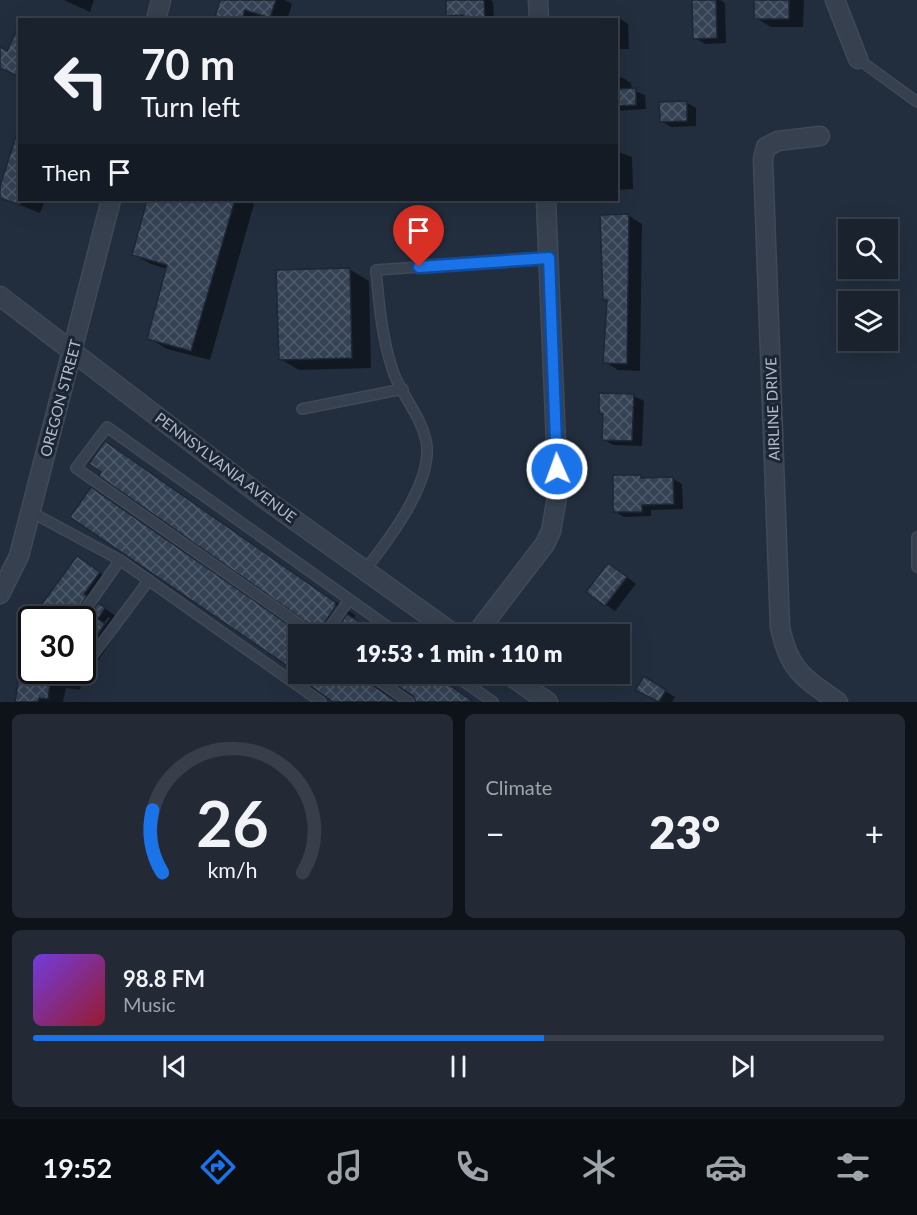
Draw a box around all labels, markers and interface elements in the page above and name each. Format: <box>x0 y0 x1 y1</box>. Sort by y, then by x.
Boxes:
text: 70 m <box>141 39 235 89</box>
icon: left <box>42 42 120 120</box>
text: Turn left <box>141 90 240 123</box>
icon: arrive <box>103 156 136 189</box>
text: Then <box>42 159 91 186</box>
pin <box>393 205 444 267</box>
icon: arrive <box>402 214 435 247</box>
map controls <box>838 219 898 351</box>
button: search <box>838 219 898 279</box>
button: layers <box>838 291 898 351</box>
street label: OREGON STREET <box>36 337 84 459</box>
street label: AIRLINE DRIVE <box>761 357 783 461</box>
street label: PENNSYLVANIA AVENUE <box>152 408 300 526</box>
position arrow <box>525 437 589 501</box>
speed limit sign: 30 <box>18 606 96 684</box>
text: 19:53 · 1 min · 110 m <box>356 640 562 667</box>
text: Climate <box>486 775 552 799</box>
text: 26 <box>196 785 268 860</box>
text: 23° <box>649 805 720 859</box>
text: − <box>486 813 505 853</box>
text: + <box>865 813 884 853</box>
text: km/h <box>207 857 257 883</box>
text: 98.8 FM <box>123 965 205 992</box>
text: Music <box>123 992 176 1016</box>
icon: previous <box>158 1050 191 1083</box>
icon: pause <box>442 1050 475 1083</box>
icon: next <box>726 1050 759 1083</box>
icon: directions <box>197 1146 239 1188</box>
icon: music <box>324 1146 366 1188</box>
icon: phone <box>451 1146 493 1188</box>
icon: climate <box>578 1146 620 1188</box>
icon: car <box>705 1146 747 1188</box>
icon: filters <box>832 1146 874 1188</box>
text: 19:52 <box>43 1151 112 1184</box>

